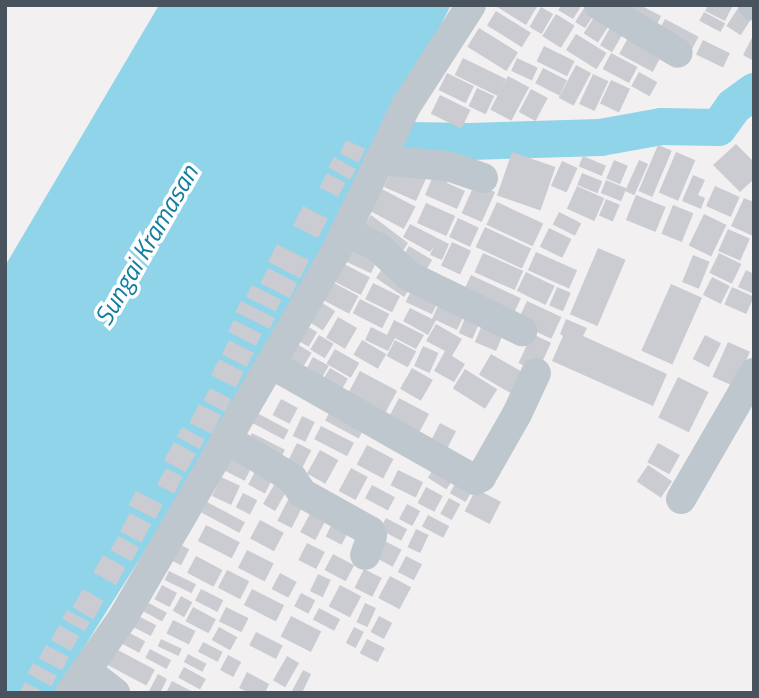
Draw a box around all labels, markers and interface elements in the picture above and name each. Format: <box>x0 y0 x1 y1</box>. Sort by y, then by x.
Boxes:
water label: Sungai Kramasan <box>88 159 204 331</box>

